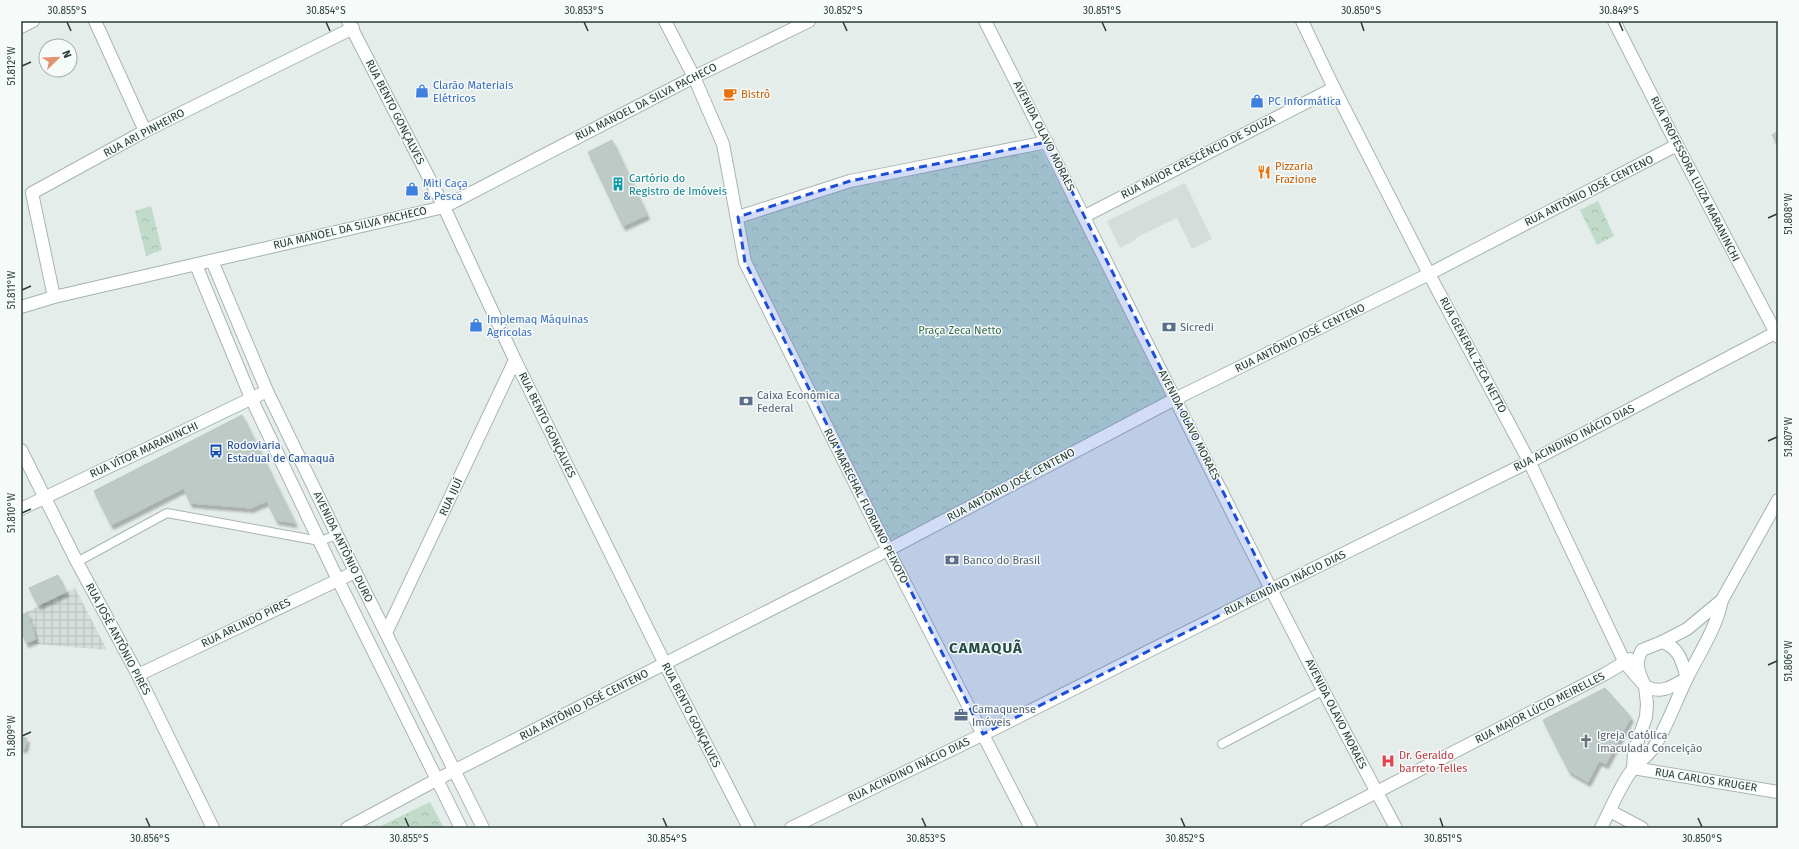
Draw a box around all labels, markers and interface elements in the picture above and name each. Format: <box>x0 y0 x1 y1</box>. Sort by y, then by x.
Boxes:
text: 30.855°S <box>47 5 87 17</box>
text: 30.854°S <box>306 5 346 17</box>
text: 30.853°S <box>564 5 604 17</box>
text: 30.852°S <box>824 5 863 17</box>
text: 30.851°S <box>1083 5 1122 17</box>
text: 30.850°S <box>1341 5 1381 17</box>
text: 30.849°S <box>1599 5 1639 17</box>
north arrow <box>38 38 78 78</box>
text: 51.812°W <box>6 46 18 86</box>
text: N <box>59 48 74 60</box>
street label: RUA BENTO GONÇALVES <box>363 57 427 167</box>
street label: RUA MANOEL DA SILVA PACHECO <box>573 60 719 144</box>
place label: Clarão Materiais Elétricos <box>433 79 513 105</box>
street label: AVENIDA OLAVO MORAES <box>1011 79 1077 193</box>
shop icon: Clarão Materiais Elétricos <box>414 83 430 99</box>
cafe icon: Bistrô <box>722 86 738 102</box>
place label: Bistrô <box>741 88 770 101</box>
shop icon: PC Informática <box>1249 93 1265 109</box>
street label: RUA PROFESSORA LUIZA MARANINCHI <box>1648 94 1742 264</box>
place label: PC Informática <box>1268 95 1341 108</box>
street label: RUA ARI PINHEIRO <box>101 106 187 160</box>
street label: RUA MAJOR CRESCÊNCIO DE SOUZA <box>1119 112 1278 202</box>
street label: RUA ANTÔNIO JOSÉ CENTENO <box>1522 152 1656 229</box>
place label: Pizzaria Frazione <box>1275 160 1317 186</box>
restaurant icon: Pizzaria Frazione <box>1256 164 1272 180</box>
place label: Cartório do Registro de Imóveis <box>629 172 727 198</box>
building icon: Cartório do Registro de Imóveis <box>610 176 626 192</box>
place label: Miti Caça & Pesca <box>423 177 468 203</box>
shop icon: Miti Caça & Pesca <box>404 181 420 197</box>
text: 51.808°W <box>1783 193 1795 235</box>
street label: RUA MANOEL DA SILVA PACHECO <box>272 204 428 252</box>
text: 51.811°W <box>6 270 18 309</box>
street label: RUA GENERAL ZECA NETTO <box>1437 295 1509 415</box>
street label: RUA ANTÔNIO JOSÉ CENTENO <box>1232 300 1367 375</box>
place label: Implemaq Máquinas Agrícolas <box>487 313 588 339</box>
shop icon: Implemaq Máquinas Agrícolas <box>468 317 484 333</box>
bank icon: Sicredi <box>1161 319 1177 335</box>
place label: Sicredi <box>1180 321 1214 334</box>
park label: Praça Zeca Netto <box>918 324 1002 337</box>
street label: AVENIDA OLAVO MORAES <box>1156 368 1222 482</box>
street label: RUA BENTO GONÇALVES <box>516 370 578 480</box>
place label: Caixa Econômica Federal <box>757 389 840 415</box>
bank icon: Caixa Econômica Federal <box>738 393 754 409</box>
street label: RUA ACINDINO INÁCIO DIAS <box>1511 401 1637 474</box>
text: 51.807°W <box>1783 416 1795 457</box>
street label: RUA VÍTOR MARANINCHI <box>87 418 200 481</box>
street label: RUA MARECHAL FLORIANO PEIXOTO <box>821 426 911 586</box>
place label: Rodoviaria Estadual de Camaquã <box>227 439 335 465</box>
bus stop icon: Rodoviaria Estadual de Camaquã <box>208 443 224 459</box>
street label: RUA ANTÔNIO JOSÉ CENTENO <box>944 445 1077 524</box>
street label: RUA IJUÍ <box>436 476 465 518</box>
street label: AVENIDA ANTÔNIO DURO <box>310 489 376 605</box>
text: 51.810°W <box>6 492 18 533</box>
street label: RUA ACINDINO INÁCIO DIAS <box>1222 547 1348 618</box>
bank icon: Banco do Brasil <box>944 552 960 568</box>
place label: Banco do Brasil <box>963 554 1040 567</box>
street label: RUA JOSÉ ANTÔNIO PIRES <box>83 580 154 697</box>
street label: RUA ARLINDO PIRES <box>199 596 293 650</box>
district label: CAMAQUÃ <box>949 639 1023 657</box>
text: 51.806°W <box>1783 640 1795 682</box>
street label: AVENIDA OLAVO MORAES <box>1303 657 1369 771</box>
street label: RUA BENTO GONÇALVES <box>659 660 723 770</box>
street label: RUA ANTÔNIO JOSÉ CENTENO <box>517 666 651 743</box>
street label: RUA MAJOR LÚCIO MEIRELLES <box>1473 669 1607 746</box>
place label: Camaquense Imóveis <box>972 703 1036 729</box>
office icon: Camaquense Imóveis <box>953 707 969 723</box>
text: 51.809°W <box>6 715 18 756</box>
place label: Igreja Católica Imaculada Conceição <box>1597 729 1702 755</box>
church icon: Igreja Católica Imaculada Conceição <box>1578 733 1594 749</box>
street label: RUA ACINDINO INÁCIO DIAS <box>846 734 972 805</box>
place label: Dr. Geraldo barreto Telles <box>1399 749 1467 775</box>
hospital icon: Dr. Geraldo barreto Telles <box>1380 753 1396 769</box>
street label: RUA CARLOS KRUGER <box>1654 765 1758 795</box>
text: 30.856°S <box>130 833 170 845</box>
text: 30.855°S <box>389 833 429 845</box>
text: 30.854°S <box>647 833 687 845</box>
text: 30.853°S <box>906 833 946 845</box>
text: 30.852°S <box>1166 833 1205 845</box>
text: 30.851°S <box>1424 833 1463 845</box>
text: 30.850°S <box>1682 833 1722 845</box>

